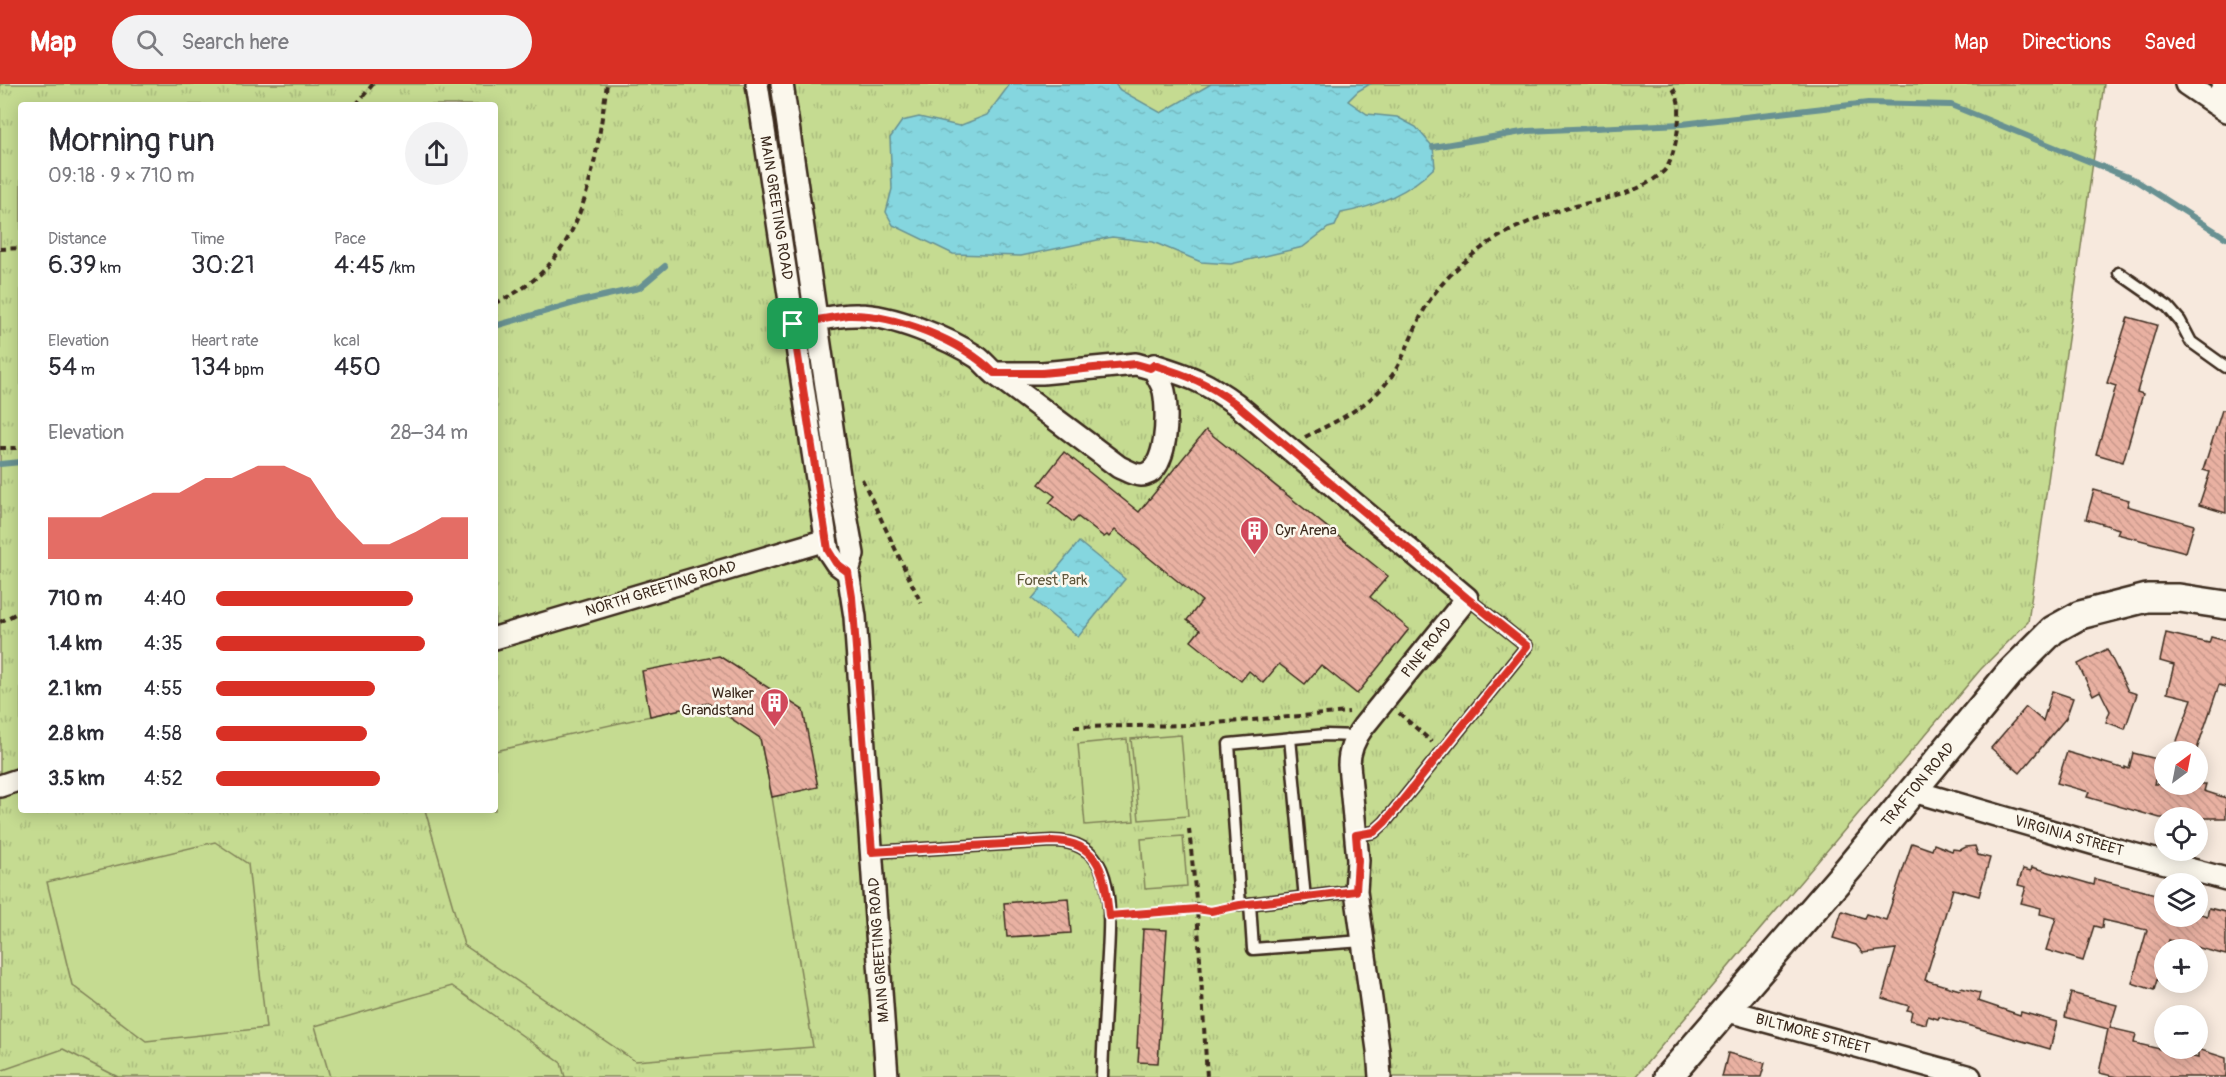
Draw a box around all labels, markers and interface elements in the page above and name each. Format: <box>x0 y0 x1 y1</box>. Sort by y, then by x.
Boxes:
search box <box>112 15 532 69</box>
text: Map <box>30 25 76 60</box>
icon: search <box>133 26 166 59</box>
text: Search here <box>181 28 289 56</box>
text: Map <box>1954 29 1989 56</box>
text: Directions <box>2022 29 2111 56</box>
text: Saved <box>2144 29 2196 56</box>
text: Morning run <box>48 120 215 161</box>
button: share <box>405 122 468 185</box>
street label: MAIN GREETING ROAD <box>755 135 797 281</box>
text: 09:18 · 9 × 710 m <box>48 163 194 188</box>
text: Distance <box>48 229 107 249</box>
text: Time <box>191 229 224 249</box>
text: Pace <box>334 229 366 249</box>
text: 6.39 <box>48 249 97 281</box>
text: 30:21 <box>191 249 255 281</box>
text: 4:45 <box>334 249 385 281</box>
text: km <box>97 258 121 278</box>
text: /km <box>385 258 415 278</box>
pin <box>767 298 818 349</box>
icon: arrive <box>776 307 809 340</box>
text: Elevation <box>48 331 109 351</box>
text: Heart rate <box>191 331 258 351</box>
text: kcal <box>334 331 360 351</box>
text: 54 <box>48 351 77 383</box>
text: 134 <box>191 351 231 383</box>
text: 450 <box>334 351 381 383</box>
text: m <box>77 360 95 380</box>
text: bpm <box>231 360 264 380</box>
text: Elevation <box>48 420 124 445</box>
text: 28–34 m <box>390 420 468 445</box>
building icon: Cyr Arena <box>1238 514 1270 556</box>
place label: Cyr Arena <box>1275 521 1337 540</box>
street label: NORTH GREETING ROAD <box>583 557 739 621</box>
park label: Forest Park <box>1016 571 1088 590</box>
text: 710 m <box>48 586 102 611</box>
text: 4:40 <box>144 586 186 611</box>
street label: PINE ROAD <box>1397 614 1457 682</box>
text: 1.4 km <box>48 631 102 656</box>
text: 4:35 <box>144 631 183 656</box>
text: 2.1 km <box>48 676 102 701</box>
text: 4:55 <box>144 676 183 701</box>
place label: Walker Grandstand <box>681 684 755 720</box>
building icon: Walker Grandstand <box>759 686 791 728</box>
text: 2.8 km <box>48 721 104 746</box>
text: 4:58 <box>144 721 182 746</box>
street label: TRAFTON ROAD <box>1877 739 1959 831</box>
north arrow <box>2154 741 2208 795</box>
map controls <box>2154 741 2208 1059</box>
text: 3.5 km <box>48 766 105 791</box>
text: 4:52 <box>144 766 183 791</box>
button: locate <box>2154 807 2208 861</box>
street label: VIRGINIA STREET <box>2012 811 2126 861</box>
button: layers <box>2154 873 2208 927</box>
street label: MAIN GREETING ROAD <box>864 877 894 1023</box>
button: + <box>2154 939 2208 993</box>
button: − <box>2154 1005 2208 1059</box>
street label: BILTMORE STREET <box>1754 1010 1872 1058</box>

